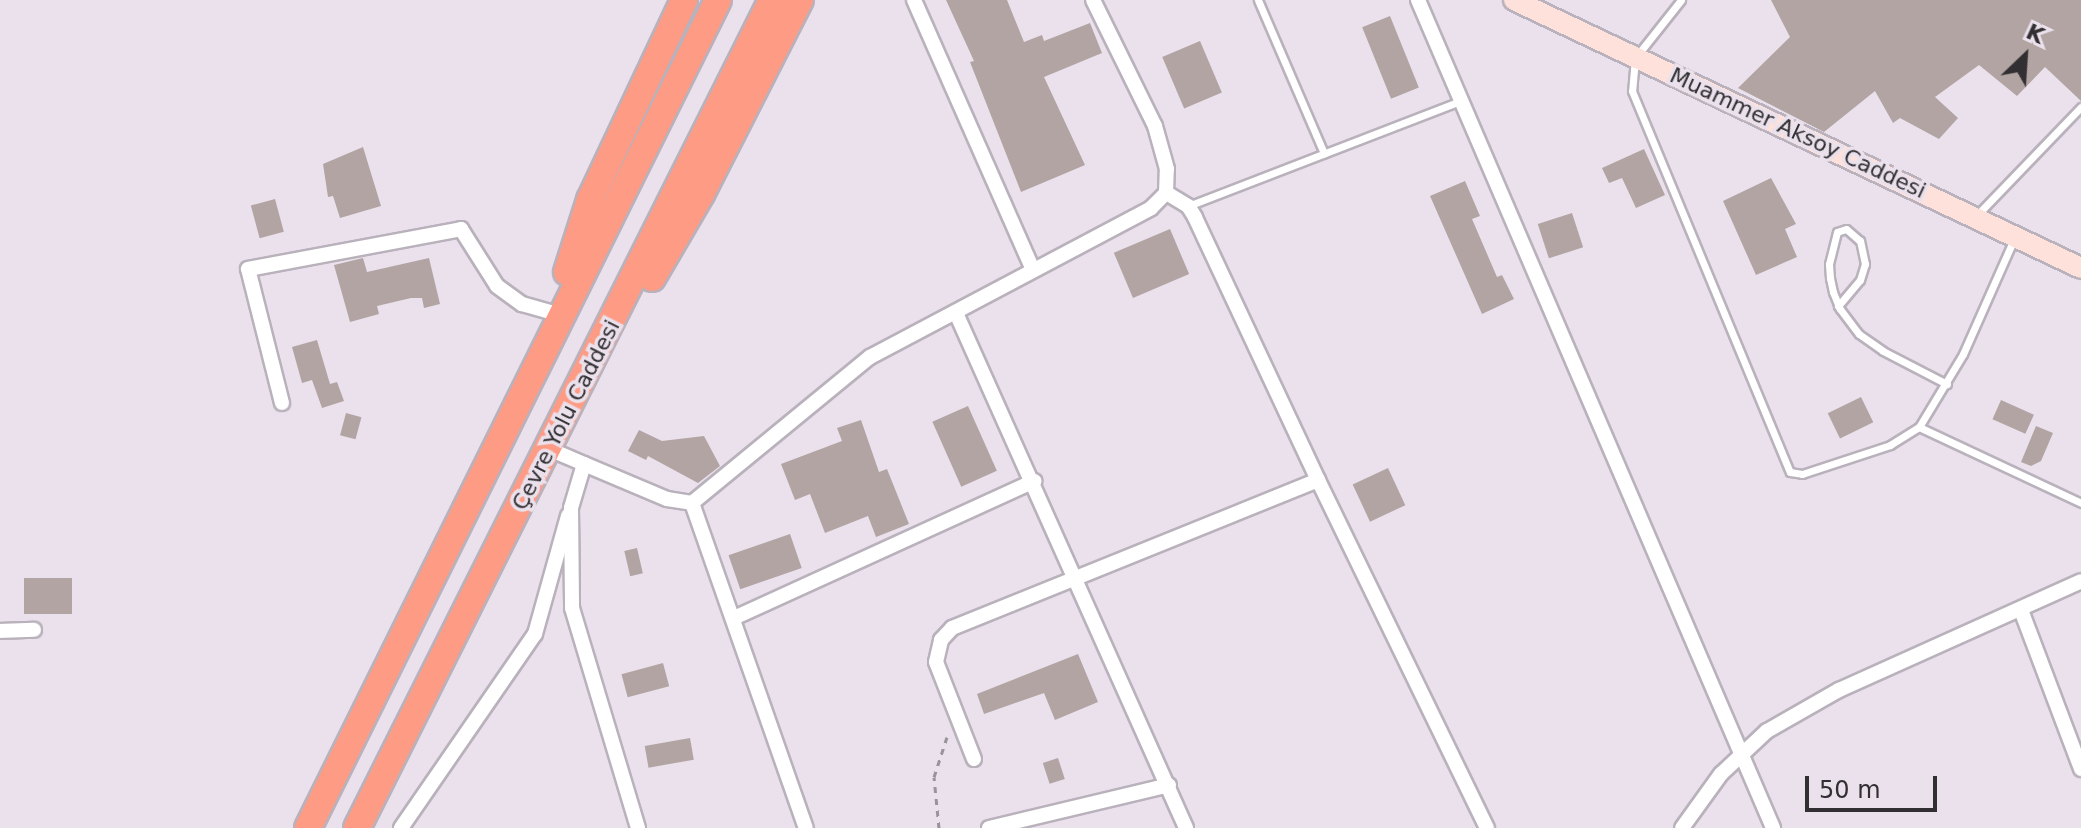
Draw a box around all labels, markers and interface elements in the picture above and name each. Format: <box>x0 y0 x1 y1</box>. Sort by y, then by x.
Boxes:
north arrow <box>1985 16 2065 96</box>
text: K <box>2022 19 2048 49</box>
street label: Muammer Aksoy Caddesi <box>1666 62 1930 204</box>
street label: Çevre Yolu Caddesi <box>507 315 625 515</box>
scale bar <box>1809 760 1941 810</box>
text: 50 m <box>1819 776 1881 804</box>

